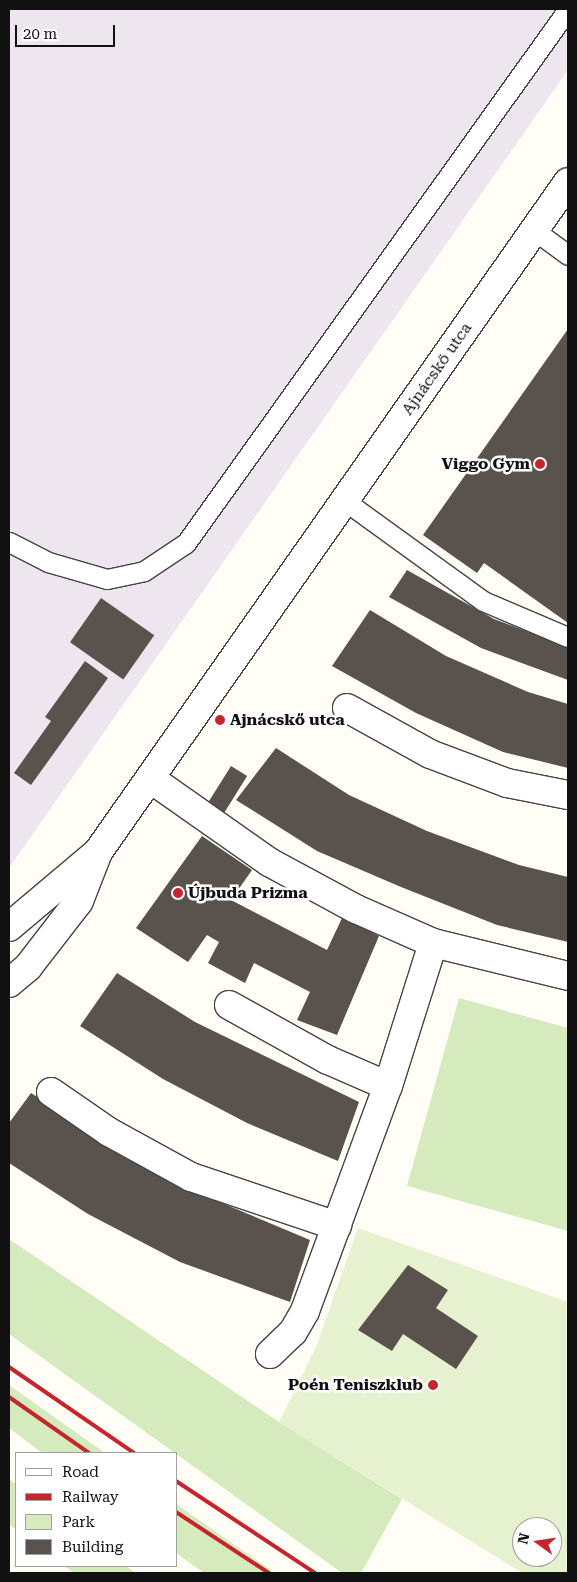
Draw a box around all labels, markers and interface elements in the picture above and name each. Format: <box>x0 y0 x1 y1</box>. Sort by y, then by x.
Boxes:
scale bar <box>18 15 118 47</box>
text: 20 m <box>23 25 57 43</box>
street label: Ajnácskő utca <box>398 319 476 419</box>
place label: Viggo Gym <box>441 454 530 474</box>
marker: Viggo Gym <box>534 458 546 470</box>
place label: Ajnácskő utca <box>230 710 345 730</box>
marker: Ajnácskő utca <box>214 714 226 726</box>
place label: Újbuda Prizma <box>188 883 308 903</box>
marker: Újbuda Prizma <box>172 887 184 899</box>
place label: Poén Teniszklub <box>288 1375 423 1395</box>
marker: Poén Teniszklub <box>427 1379 439 1391</box>
legend <box>15 1452 178 1567</box>
text: Road <box>62 1463 99 1481</box>
text: Railway <box>62 1488 119 1506</box>
text: Park <box>62 1513 95 1531</box>
north arrow <box>512 1517 562 1567</box>
text: N <box>514 1531 532 1546</box>
text: Building <box>62 1538 123 1556</box>

